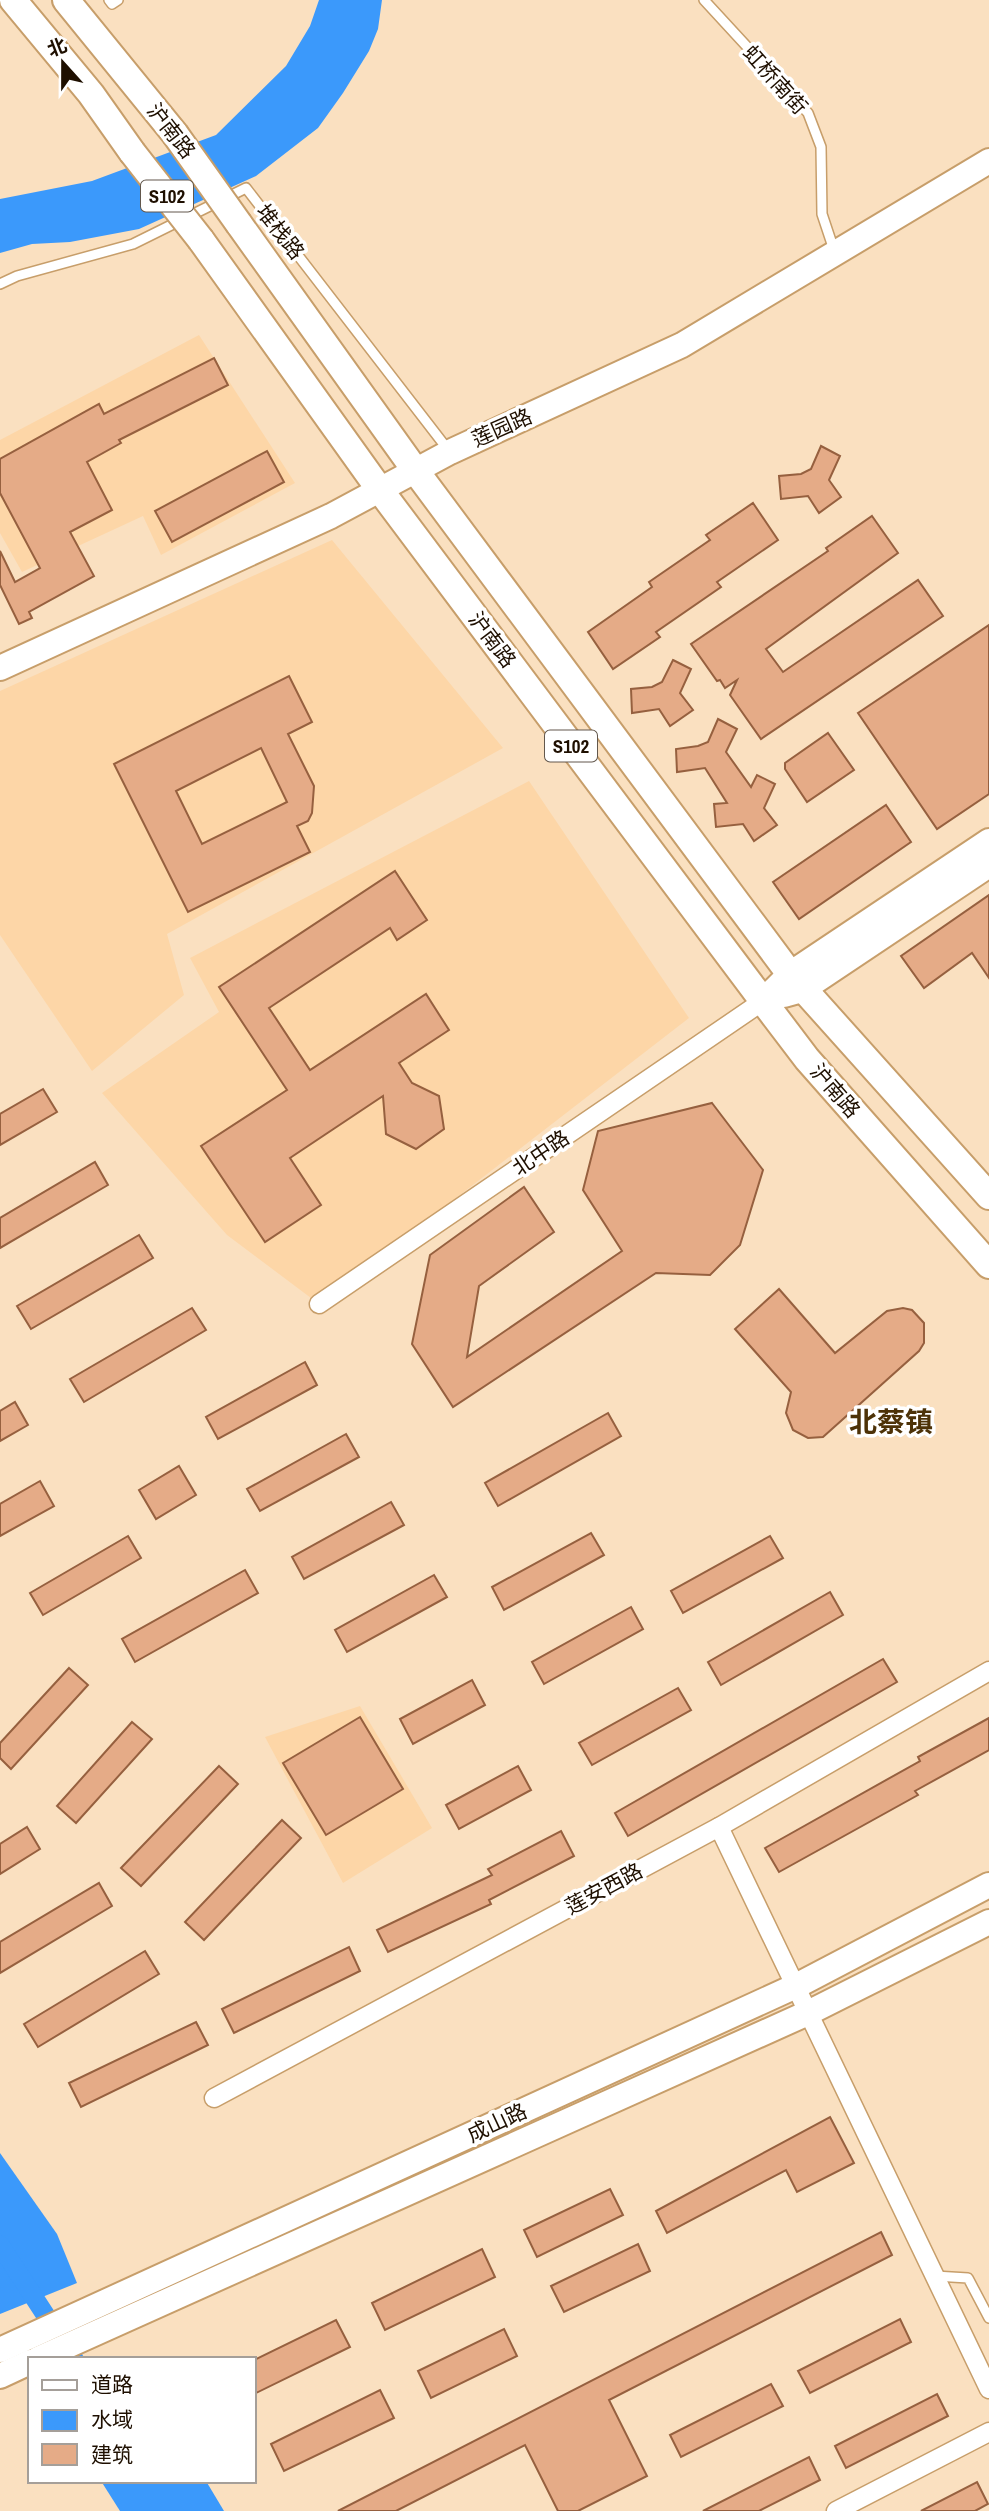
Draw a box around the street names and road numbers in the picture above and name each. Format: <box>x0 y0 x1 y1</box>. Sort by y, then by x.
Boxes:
street label: 虹桥南街 <box>736 39 814 121</box>
street label: 沪南路 <box>141 97 202 164</box>
road number: S102 <box>141 180 193 212</box>
street label: 堆栈路 <box>250 198 311 265</box>
street label: 莲园路 <box>467 401 536 454</box>
street label: 沪南路 <box>462 606 523 674</box>
road number: S102 <box>545 730 597 762</box>
street label: 沪南路 <box>804 1057 867 1124</box>
street label: 北中路 <box>506 1123 575 1182</box>
street label: 莲安西路 <box>560 1856 648 1921</box>
street label: 成山路 <box>462 2096 531 2149</box>

